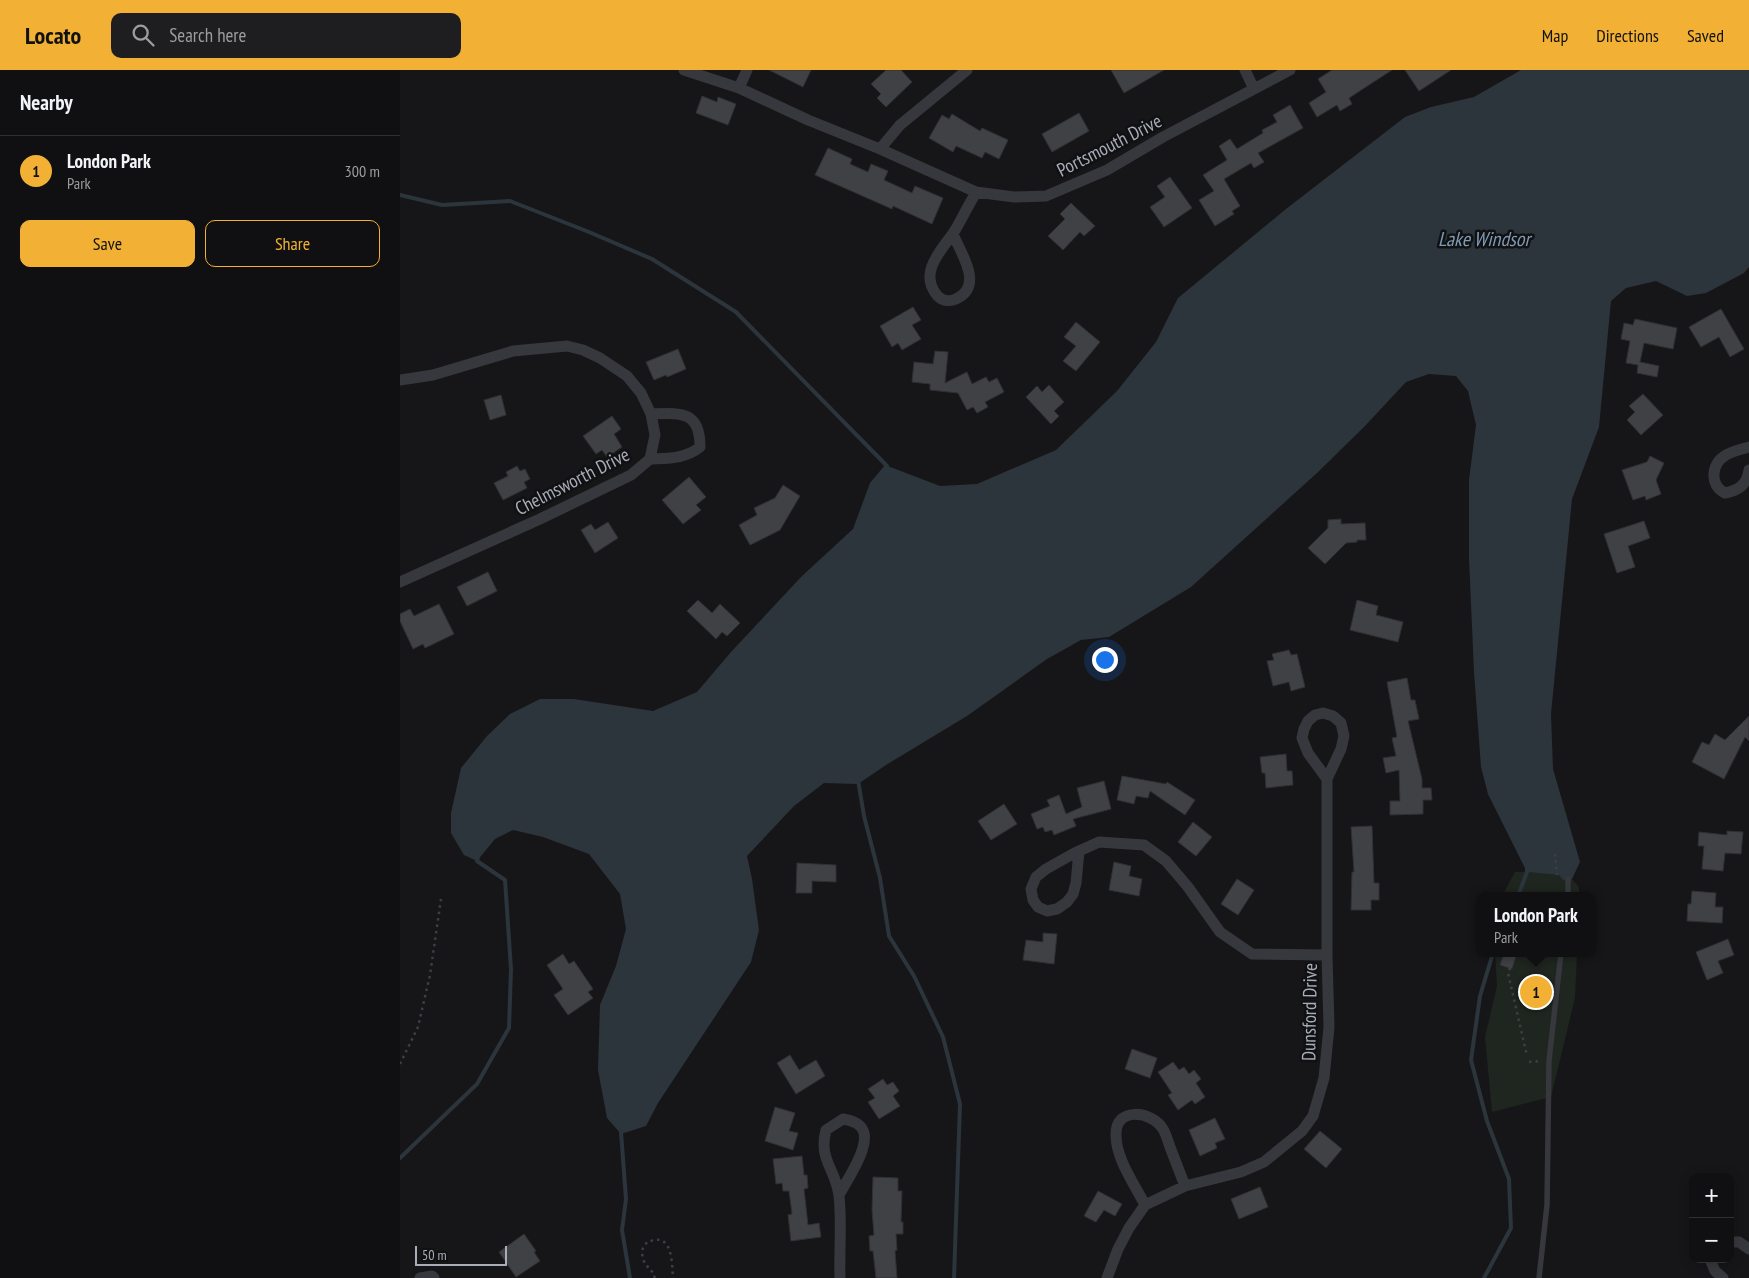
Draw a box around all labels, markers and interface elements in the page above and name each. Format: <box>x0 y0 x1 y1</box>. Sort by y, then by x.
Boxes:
search box <box>111 13 461 58</box>
text: Locato <box>25 20 81 51</box>
icon: search <box>129 21 157 49</box>
text: Search here <box>169 23 246 47</box>
text: Map <box>1542 24 1568 47</box>
text: Directions <box>1596 24 1659 47</box>
text: Saved <box>1687 24 1724 47</box>
text: Nearby <box>20 89 73 116</box>
street label: Portsmouth Drive <box>1053 108 1166 182</box>
text: London Park <box>67 149 151 173</box>
text: 1 <box>32 161 40 181</box>
text: 300 m <box>345 161 380 181</box>
text: Park <box>67 173 91 193</box>
button: Save <box>20 220 195 267</box>
button: Share <box>205 220 380 267</box>
water label: Lake Windsor <box>1438 226 1532 252</box>
street label: Chelmsworth Drive <box>511 442 633 520</box>
your location <box>1092 647 1118 673</box>
popup <box>1476 892 1596 957</box>
text: London Park <box>1494 903 1578 927</box>
text: Park <box>1494 927 1518 947</box>
street label: Dunsford Drive <box>1296 963 1322 1061</box>
pin: 1 <box>1520 973 1552 1011</box>
map controls <box>1689 1173 1734 1263</box>
button: + <box>1689 1173 1734 1218</box>
button: − <box>1689 1218 1734 1263</box>
scale bar <box>415 1243 508 1266</box>
text: 50 m <box>422 1246 447 1264</box>

